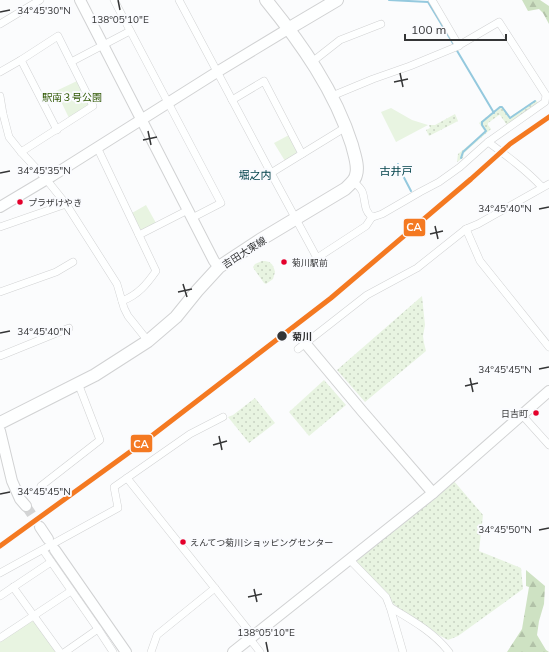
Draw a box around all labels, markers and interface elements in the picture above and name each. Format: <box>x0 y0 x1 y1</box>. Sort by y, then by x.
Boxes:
text: 34°45'30"N <box>17 4 71 17</box>
text: 138°05'10"E <box>91 13 149 26</box>
scale bar <box>405 16 506 42</box>
text: 100 m <box>411 22 446 37</box>
park label: 駅南３号公園 <box>42 91 102 104</box>
text: 34°45'35"N <box>17 164 71 177</box>
district label: 古井戸 <box>380 164 413 178</box>
district label: 堀之内 <box>239 168 272 182</box>
marker: プラザけやき <box>15 197 25 207</box>
place label: プラザけやき <box>28 197 82 208</box>
text: 34°45'40"N <box>478 202 532 215</box>
line badge: CA <box>403 218 426 237</box>
text: CA <box>406 220 423 234</box>
street label: 吉田大東線 <box>220 234 269 271</box>
marker: 菊川駅前 <box>279 257 289 267</box>
place label: 菊川駅前 <box>292 257 328 268</box>
text: 34°45'40"N <box>17 325 71 338</box>
marker: 菊川 <box>275 329 289 343</box>
place label: 菊川 <box>292 330 312 343</box>
text: 34°45'45"N <box>478 363 532 376</box>
place label: 日吉町 <box>501 408 528 419</box>
marker: 日吉町 <box>531 408 541 418</box>
line badge: CA <box>130 434 153 453</box>
text: CA <box>133 437 150 451</box>
text: 34°45'45"N <box>17 485 71 498</box>
text: 34°45'50"N <box>478 523 532 536</box>
marker: えんてつ菊川ショッピングセンター <box>178 537 188 547</box>
place label: えんてつ菊川ショッピングセンター <box>190 537 333 548</box>
text: 138°05'10"E <box>237 626 295 639</box>

